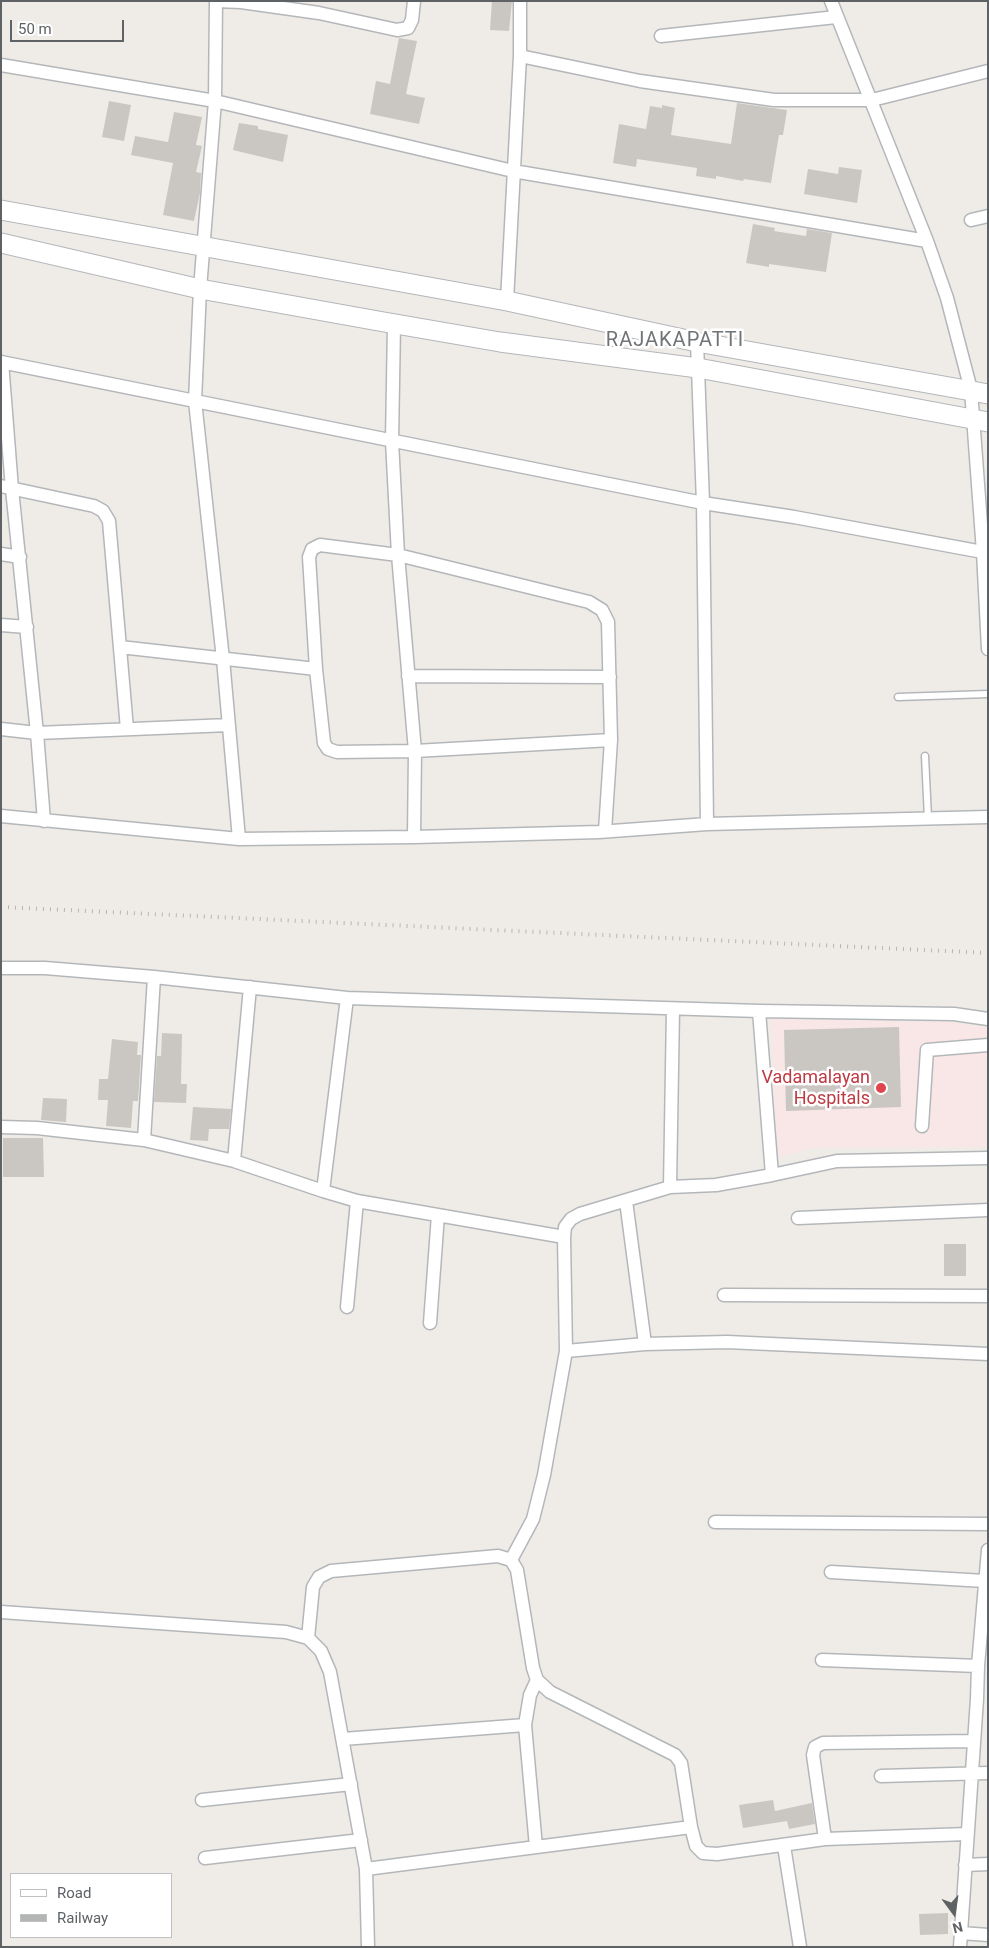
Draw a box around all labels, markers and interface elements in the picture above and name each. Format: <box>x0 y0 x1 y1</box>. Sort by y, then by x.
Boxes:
scale bar <box>12 10 126 42</box>
text: 50 m <box>18 20 52 38</box>
district label: RAJAKAPATTI <box>604 329 746 353</box>
place label: Vadamalayan Hospitals <box>761 1067 870 1110</box>
marker: Vadamalayan Hospitals <box>874 1081 888 1095</box>
legend <box>10 1873 172 1938</box>
text: Road <box>57 1884 91 1902</box>
north arrow <box>929 1888 979 1938</box>
text: Railway <box>57 1909 108 1927</box>
text: N <box>951 1919 964 1937</box>

